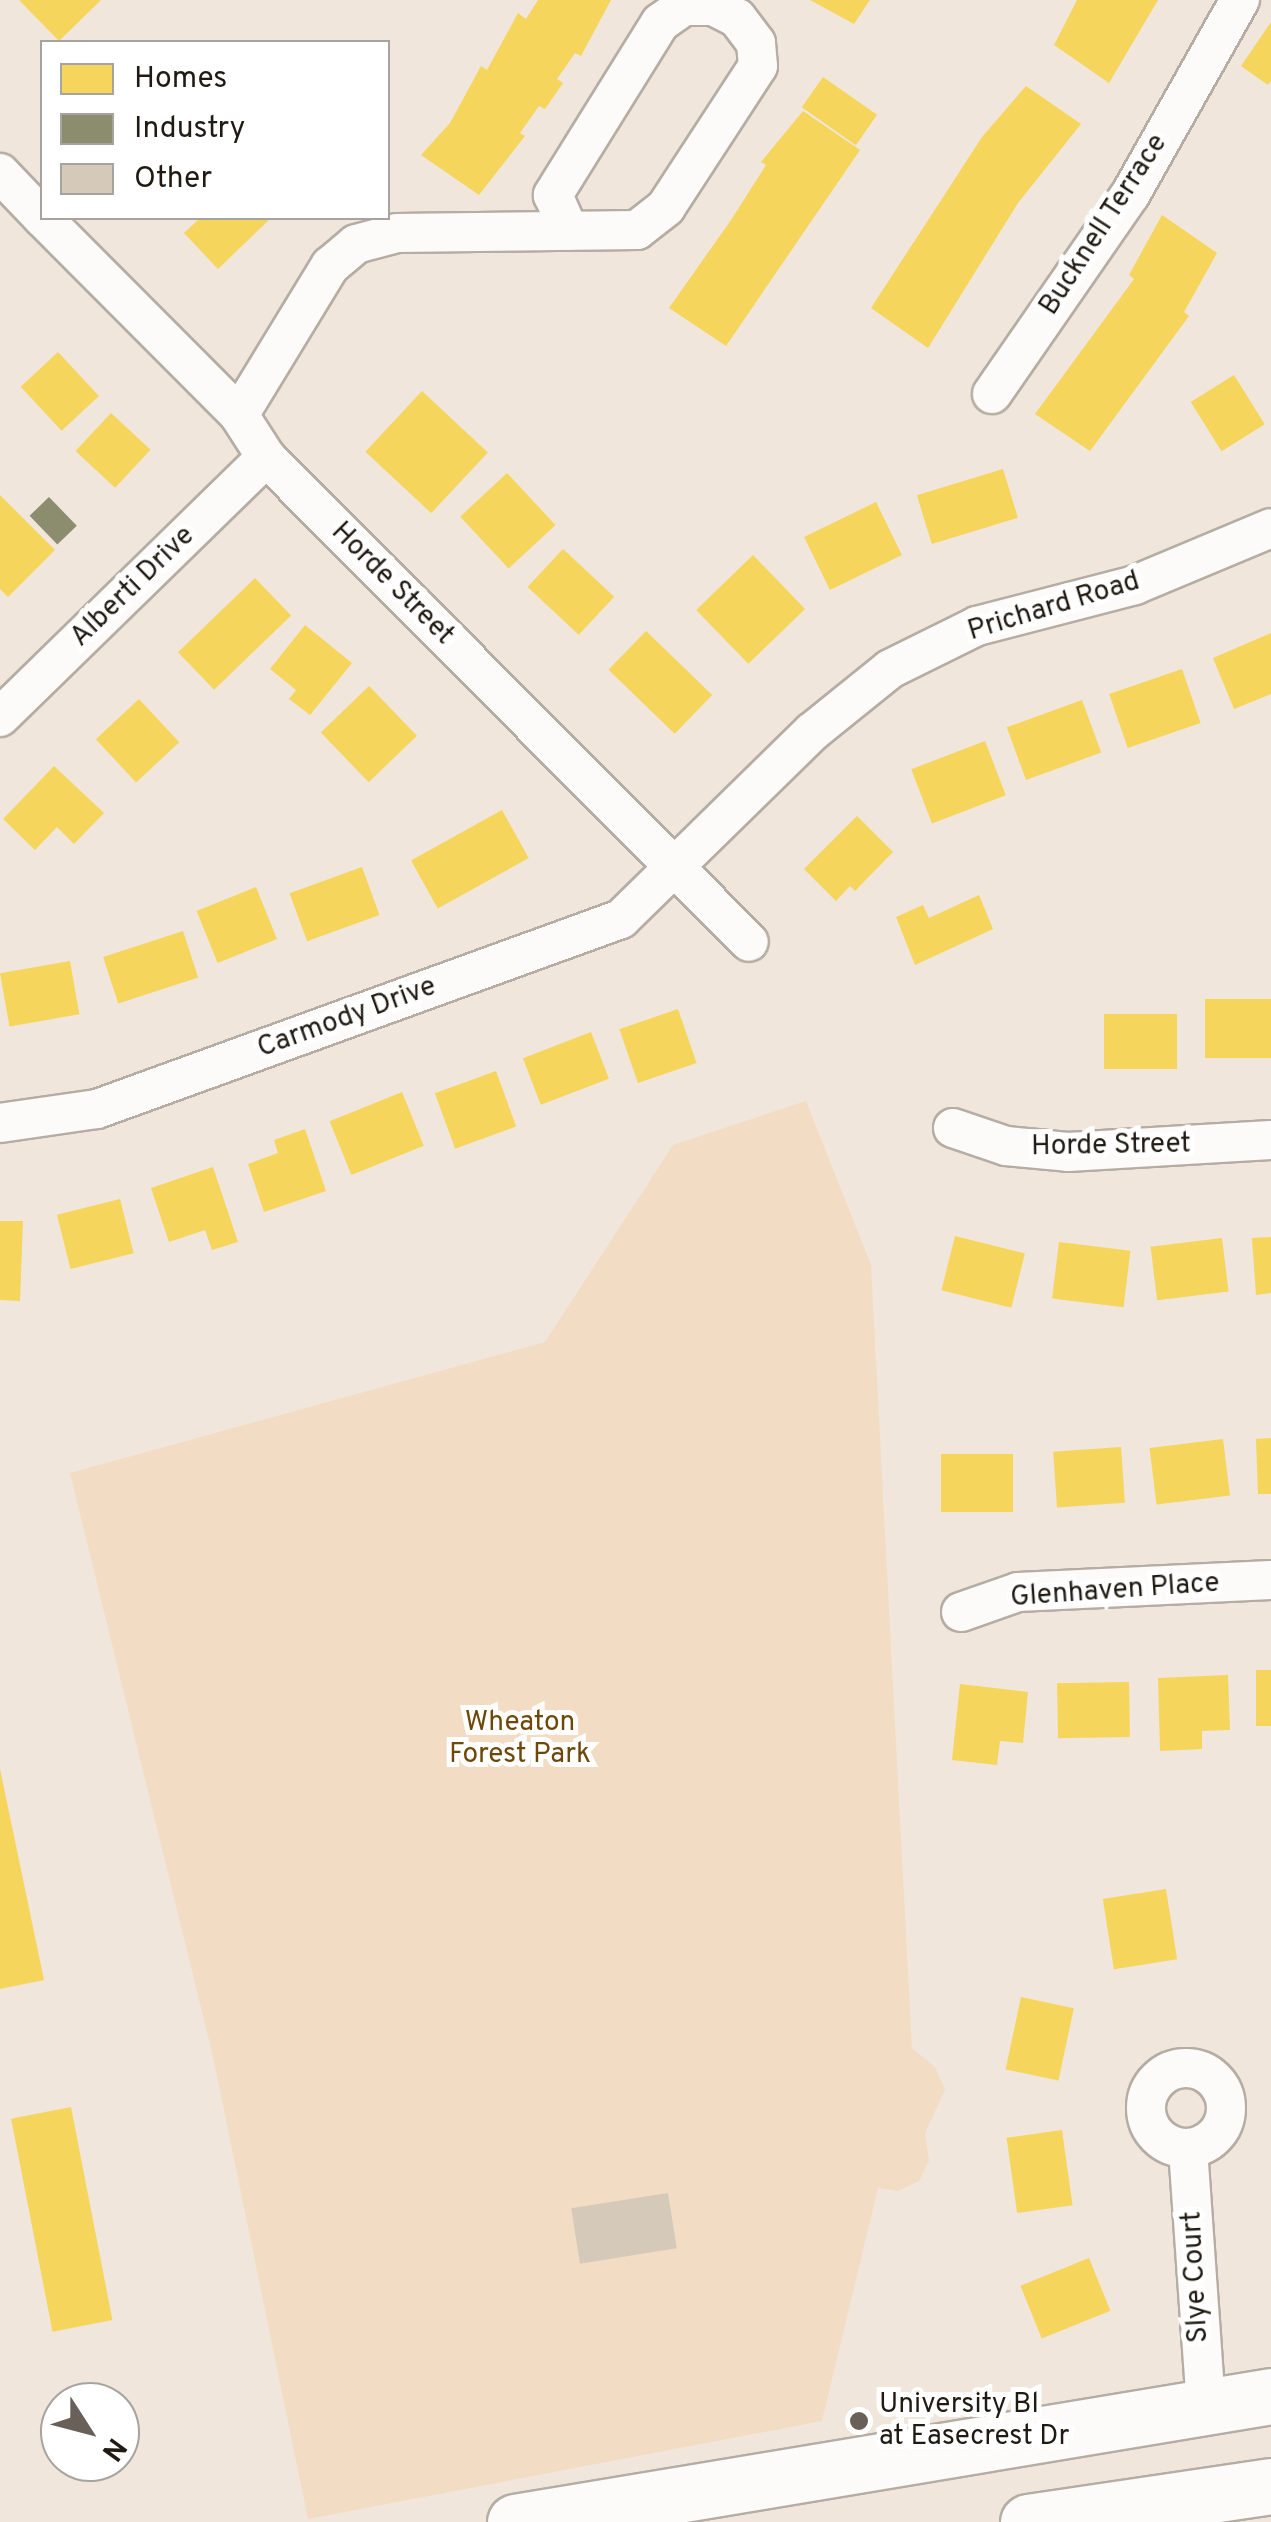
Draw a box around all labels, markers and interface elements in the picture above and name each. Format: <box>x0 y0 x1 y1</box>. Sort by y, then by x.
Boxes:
legend <box>40 40 390 220</box>
text: Homes <box>134 61 227 98</box>
text: Industry <box>134 111 245 148</box>
street label: Bucknell Terrace <box>1033 128 1175 322</box>
text: Other <box>134 161 212 198</box>
street label: Horde Street <box>324 516 460 652</box>
street label: Alberti Drive <box>64 520 202 654</box>
street label: Prichard Road <box>964 565 1144 649</box>
street label: Carmody Drive <box>253 970 441 1066</box>
street label: Horde Street <box>1031 1128 1191 1164</box>
street label: Glenhaven Place <box>1009 1567 1221 1615</box>
park label: Wheaton Forest Park <box>449 1706 591 1772</box>
street label: Slye Court <box>1176 2210 1216 2344</box>
north arrow <box>40 2382 140 2482</box>
place label: University Bl at Easecrest Dr <box>879 2388 1069 2454</box>
marker: University Bl at Easecrest Dr <box>848 2410 870 2432</box>
text: N <box>92 2430 133 2467</box>

